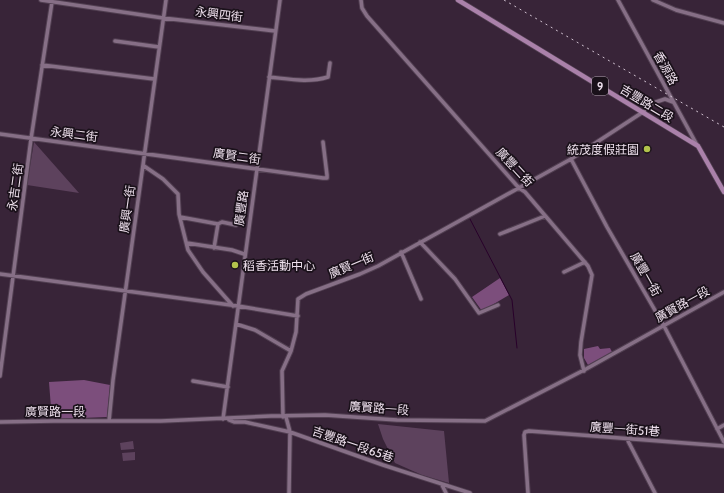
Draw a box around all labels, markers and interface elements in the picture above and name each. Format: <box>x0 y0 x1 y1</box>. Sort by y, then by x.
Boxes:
street label: 永興四街 <box>194 4 244 24</box>
street label: 香源路 <box>651 49 681 87</box>
road number: 9 <box>592 77 608 95</box>
street label: 吉豐路二段 <box>617 81 677 125</box>
street label: 永興二街 <box>49 124 99 144</box>
place label: 統茂度假莊園 <box>567 142 639 157</box>
street label: 廣豐二街 <box>493 144 537 190</box>
marker: 統茂度假莊園 <box>642 144 652 154</box>
street label: 廣賢二街 <box>212 145 262 167</box>
street label: 永吉二街 <box>4 162 26 212</box>
street label: 廣興一街 <box>116 184 138 234</box>
street label: 廣豐路 <box>231 189 251 227</box>
street label: 廣賢一街 <box>326 249 376 281</box>
street label: 廣豐一街 <box>628 249 664 299</box>
place label: 稻香活動中心 <box>243 258 315 273</box>
marker: 稻香活動中心 <box>230 260 240 270</box>
street label: 廣賢路一段 <box>652 283 712 325</box>
street label: 廣賢路一段 <box>349 398 409 418</box>
street label: 廣賢路一段 <box>25 404 85 419</box>
street label: 廣豐一街51巷 <box>589 419 661 439</box>
street label: 吉豐路一段65巷 <box>310 423 396 465</box>

